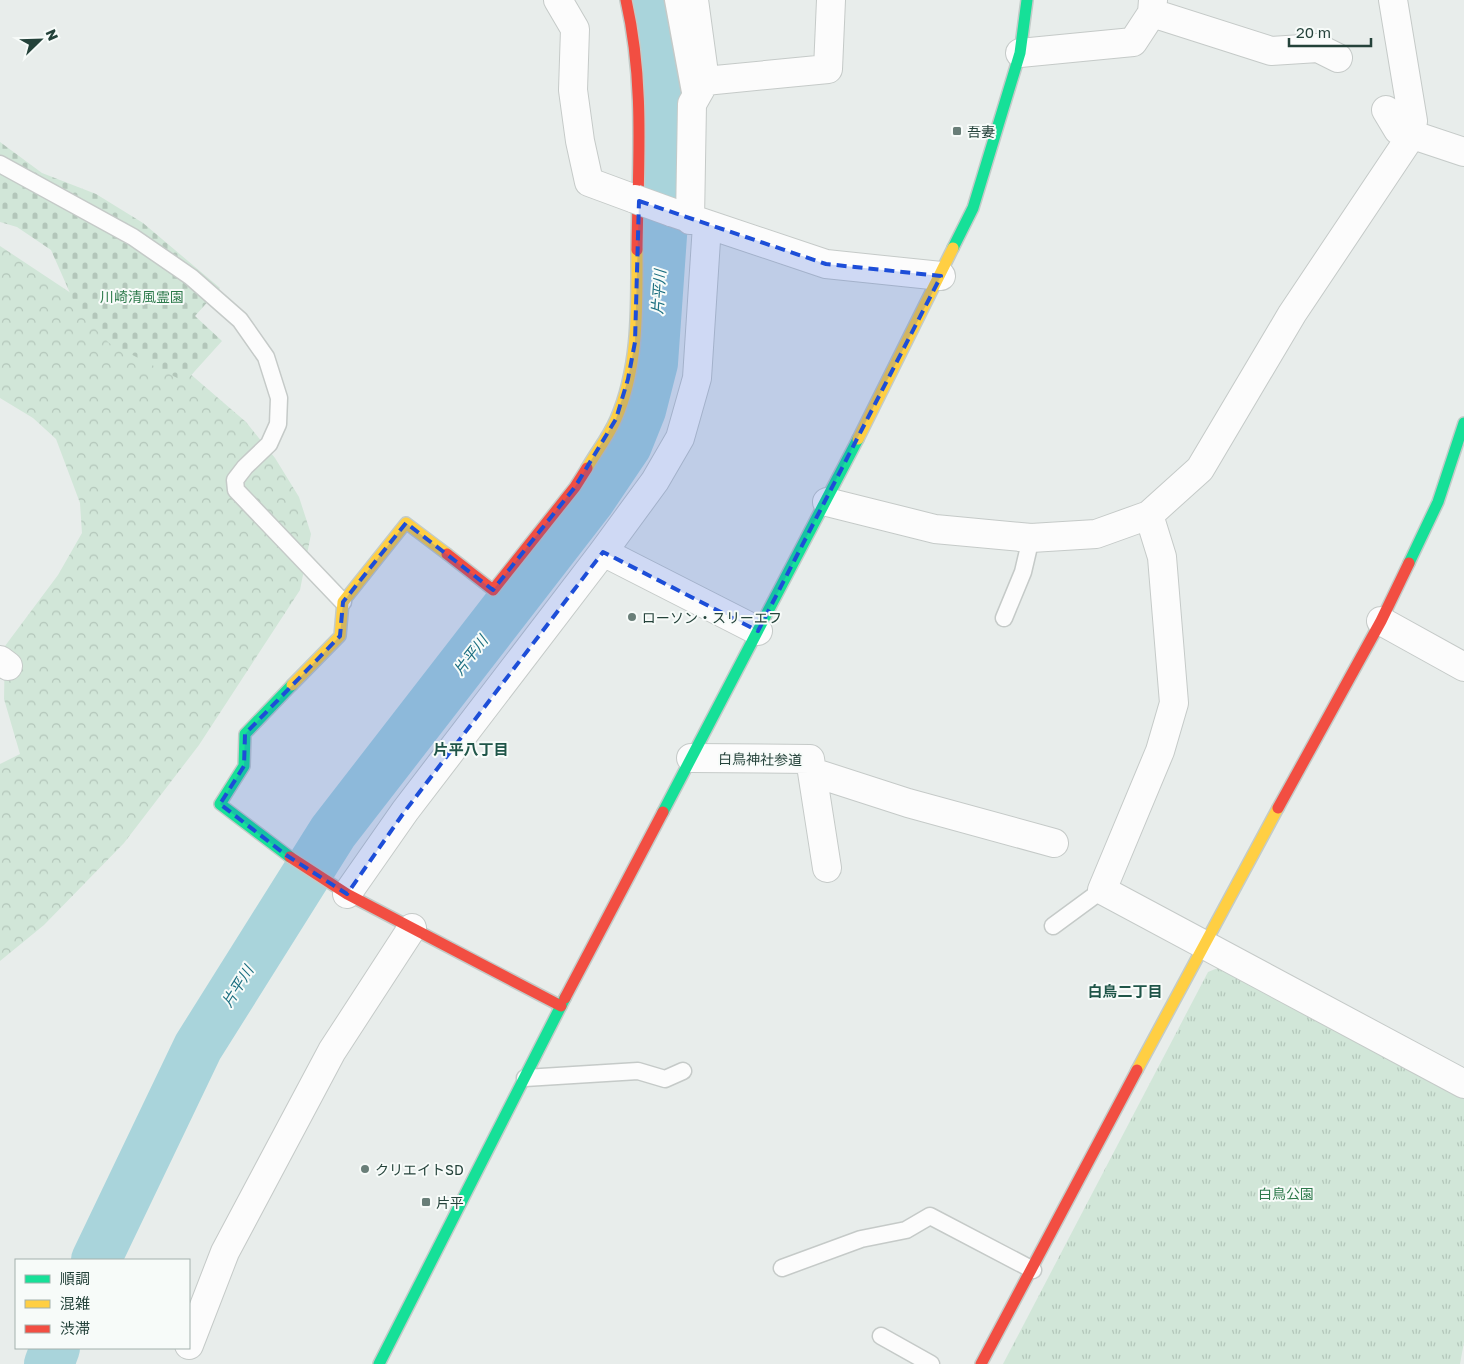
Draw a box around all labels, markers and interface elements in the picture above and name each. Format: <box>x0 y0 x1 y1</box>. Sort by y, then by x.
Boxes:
north arrow <box>15 15 65 65</box>
scale bar <box>1289 15 1372 47</box>
text: 20 m <box>1296 23 1331 41</box>
text: N <box>43 27 62 43</box>
place label: 吾妻 <box>967 123 995 140</box>
marker: 吾妻 <box>951 125 963 137</box>
water label: 片平川 <box>647 267 669 315</box>
park label: 川崎清風霊園 <box>100 288 184 305</box>
place label: ローソン・スリーエフ <box>642 609 782 626</box>
marker: ローソン・スリーエフ <box>626 611 638 623</box>
water label: 片平川 <box>449 630 492 678</box>
district label: 片平八丁目 <box>433 740 509 758</box>
street label: 白鳥神社参道 <box>718 750 802 768</box>
water label: 片平川 <box>217 960 258 1010</box>
district label: 白鳥二丁目 <box>1087 982 1163 1000</box>
place label: クリエイトSD <box>375 1161 464 1178</box>
marker: クリエイトSD <box>359 1163 371 1175</box>
park label: 白鳥公園 <box>1258 1185 1314 1202</box>
place label: 片平 <box>436 1194 464 1211</box>
marker: 片平 <box>420 1196 432 1208</box>
legend <box>15 1259 190 1349</box>
text: 順調 <box>60 1269 90 1287</box>
text: 混雑 <box>60 1294 90 1312</box>
text: 渋滞 <box>60 1319 90 1337</box>

